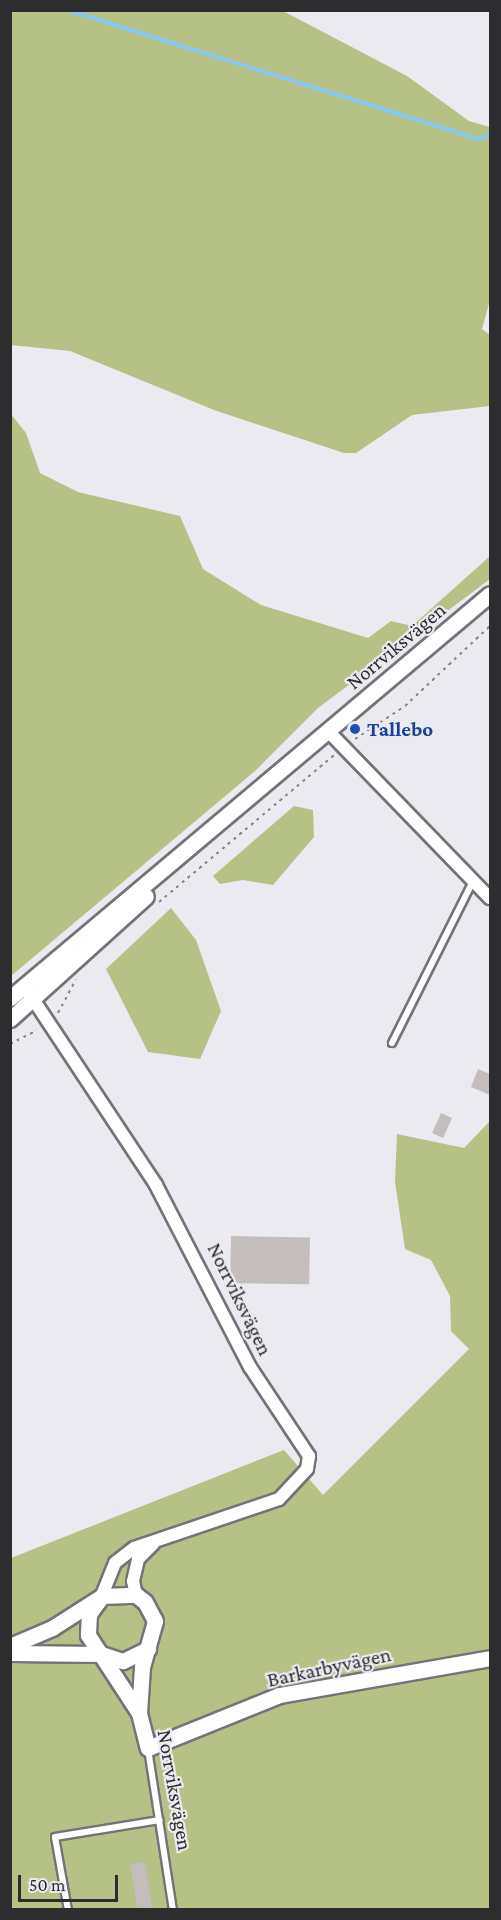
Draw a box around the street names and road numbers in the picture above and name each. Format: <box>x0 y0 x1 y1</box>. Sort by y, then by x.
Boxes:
street label: Norrviksvägen <box>341 597 451 695</box>
street label: Norrviksvägen <box>202 1239 278 1359</box>
street label: Barkarbyvägen <box>265 1642 393 1692</box>
street label: Norrviksvägen <box>152 1728 198 1852</box>

